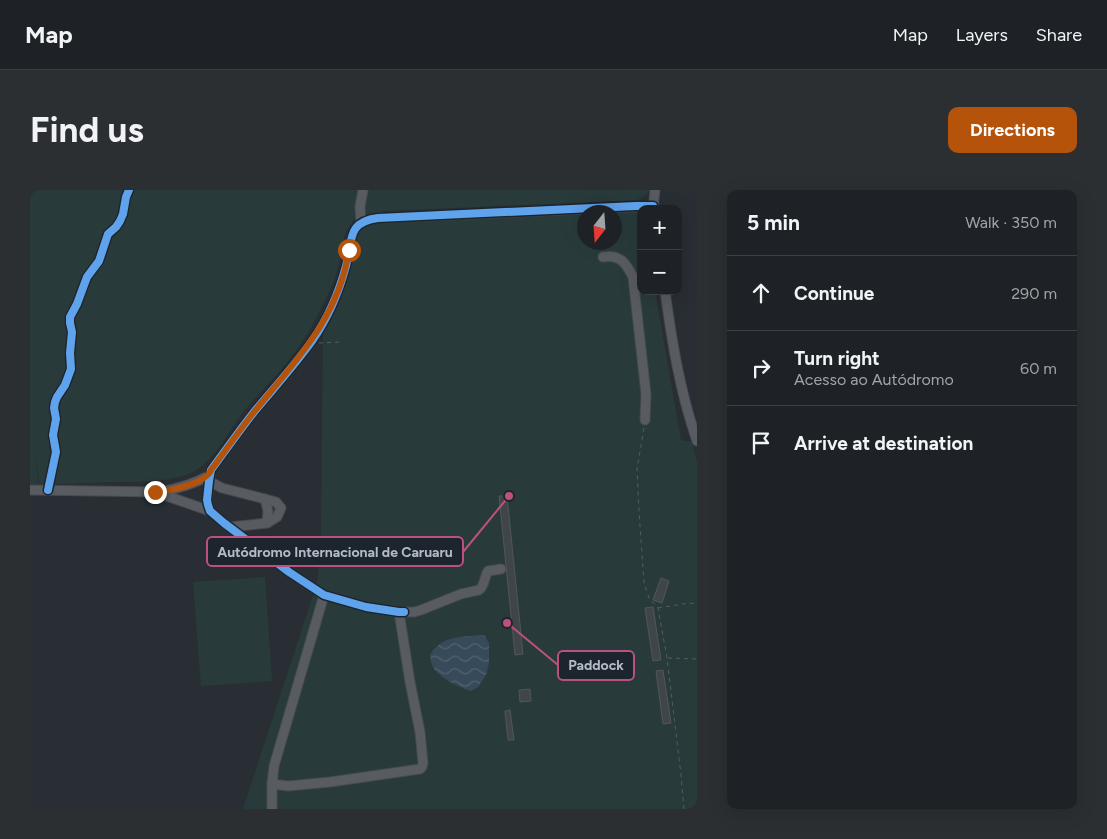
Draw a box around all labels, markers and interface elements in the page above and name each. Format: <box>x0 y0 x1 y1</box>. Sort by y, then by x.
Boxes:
text: Map <box>25 20 73 49</box>
text: Map <box>893 24 928 46</box>
text: Layers <box>956 24 1008 46</box>
text: Share <box>1036 24 1082 46</box>
button: Directions <box>948 107 1077 153</box>
text: Find us <box>30 109 144 151</box>
north arrow <box>577 205 622 250</box>
map controls <box>637 205 682 295</box>
button: + <box>637 205 682 250</box>
text: 5 min <box>747 210 800 235</box>
text: Walk · 350 m <box>965 213 1057 232</box>
route start <box>338 239 361 262</box>
button: − <box>637 250 682 295</box>
icon: ahead <box>747 279 775 307</box>
text: Continue <box>794 282 874 305</box>
text: 290 m <box>1011 284 1057 303</box>
text: Turn right <box>794 347 880 370</box>
icon: right <box>747 354 775 382</box>
text: 60 m <box>1020 359 1057 378</box>
text: Acesso ao Autódromo <box>794 370 954 389</box>
icon: arrive <box>747 429 775 457</box>
text: Arrive at destination <box>794 432 973 455</box>
route end <box>144 481 167 504</box>
callout: Autódromo Internacional de Caruaru <box>207 537 463 566</box>
text: Autódromo Internacional de Caruaru <box>217 544 453 561</box>
callout: Paddock <box>558 651 634 680</box>
text: Paddock <box>568 657 624 674</box>

